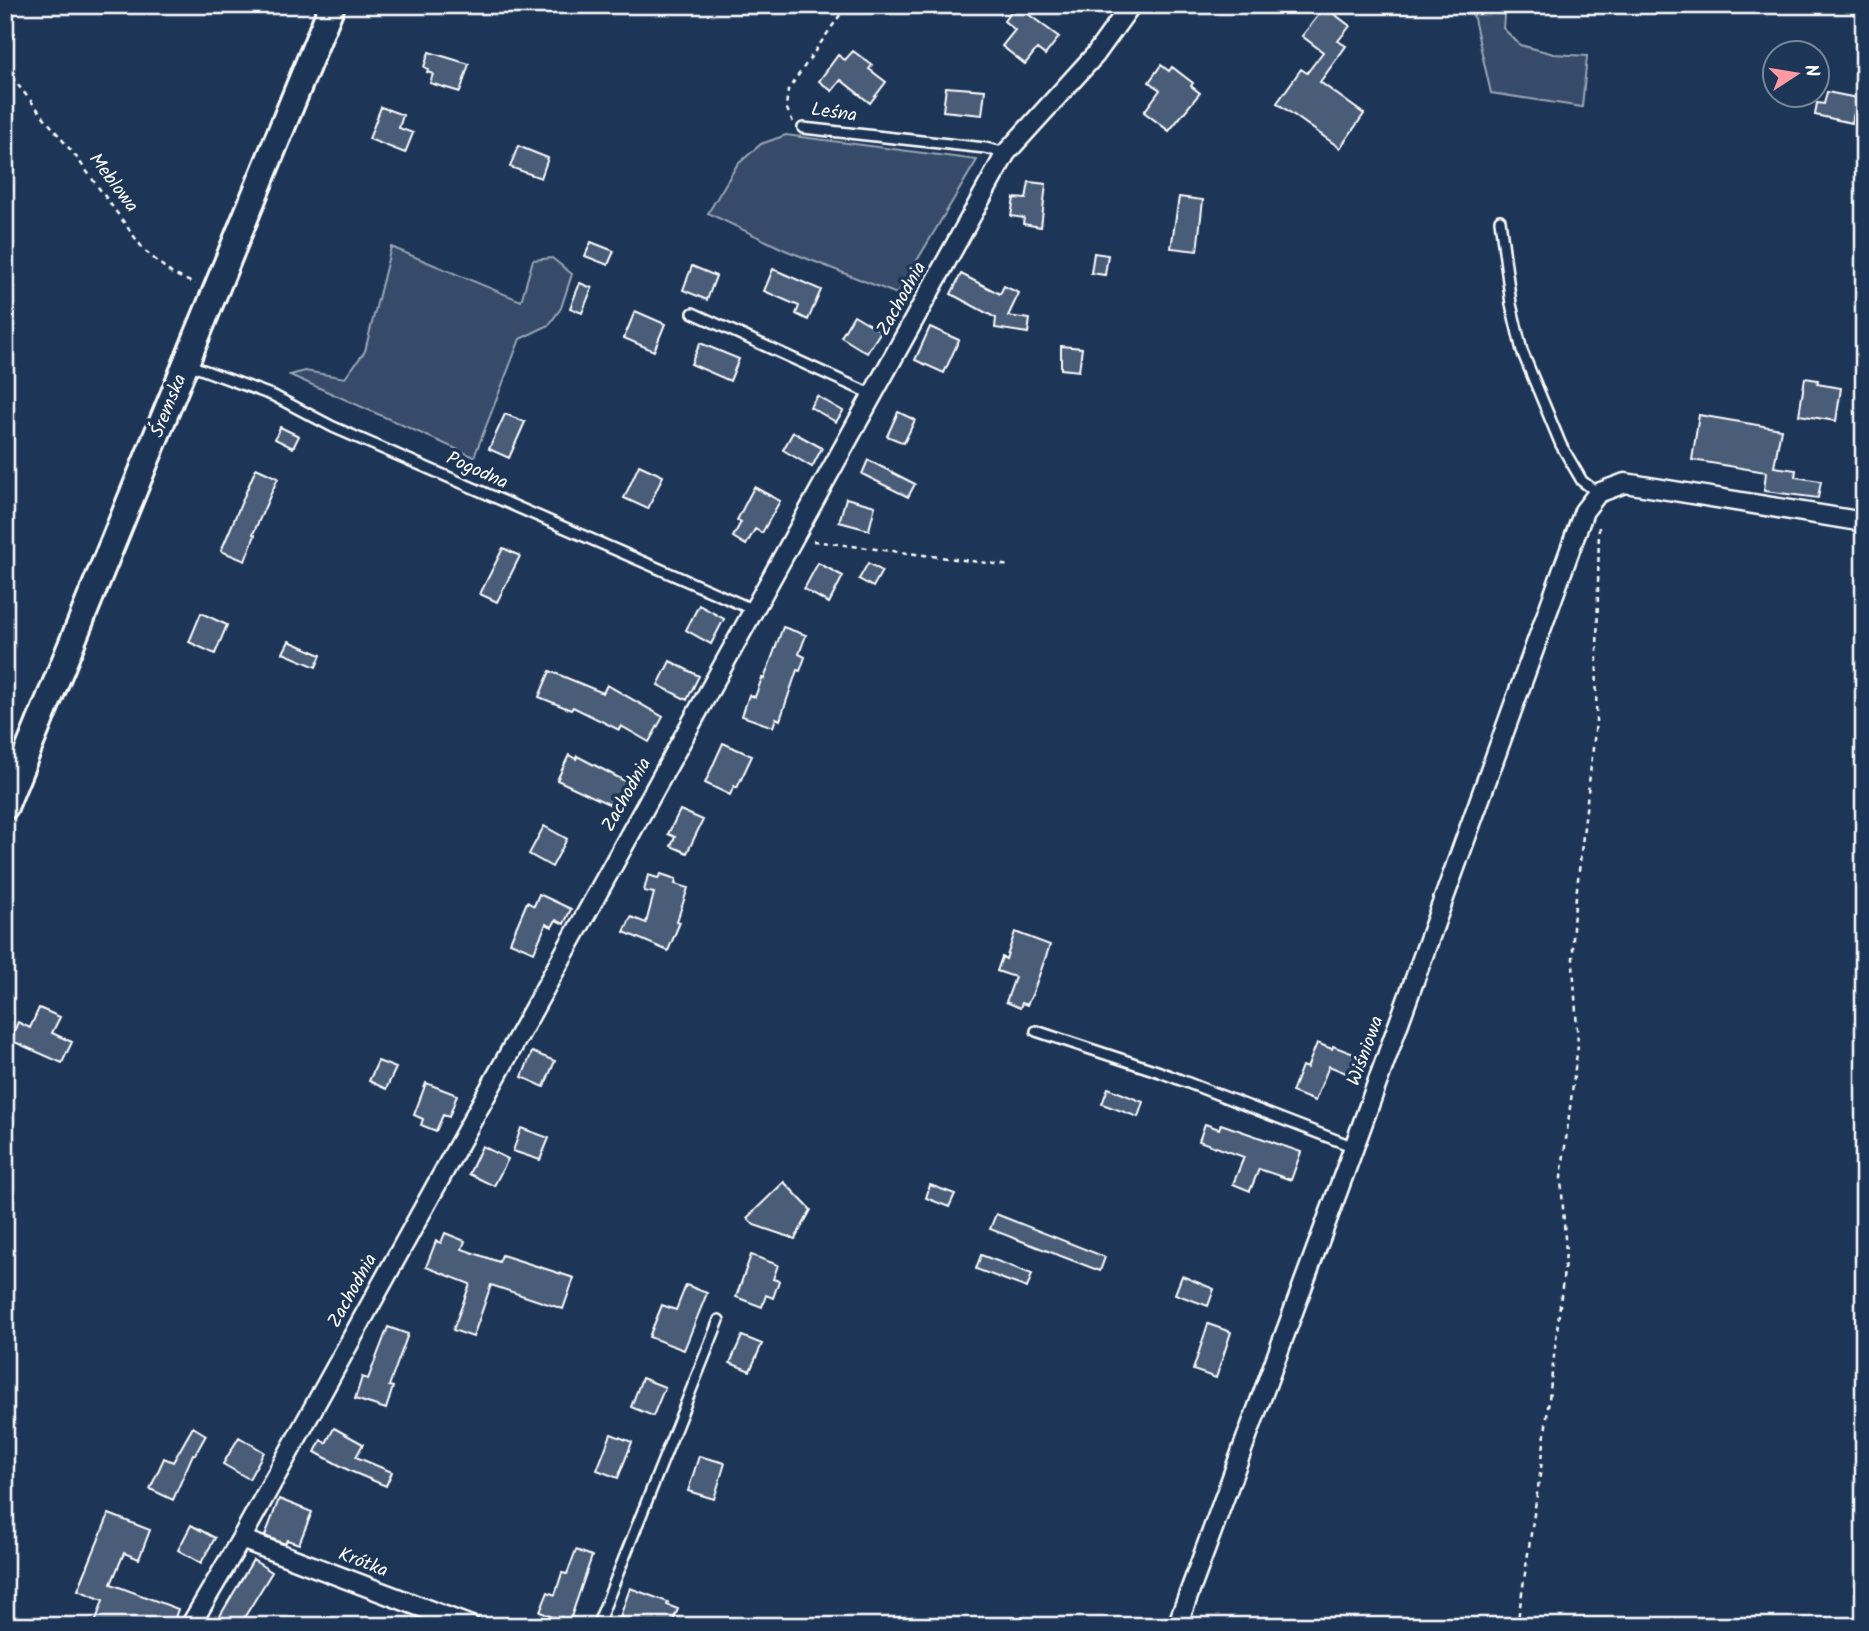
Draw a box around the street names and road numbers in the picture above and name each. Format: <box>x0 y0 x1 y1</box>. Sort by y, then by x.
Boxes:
street label: Leśna <box>809 95 859 131</box>
street label: Meblowa <box>80 147 146 219</box>
street label: Zachodnia <box>869 256 935 342</box>
street label: Śremska <box>143 370 195 442</box>
street label: Pogodna <box>441 444 513 498</box>
street label: Zachodnia <box>594 752 660 838</box>
street label: Wiśniowa <box>1340 1012 1392 1090</box>
street label: Zachodnia <box>320 1248 386 1334</box>
street label: Krótka <box>334 1540 392 1586</box>

